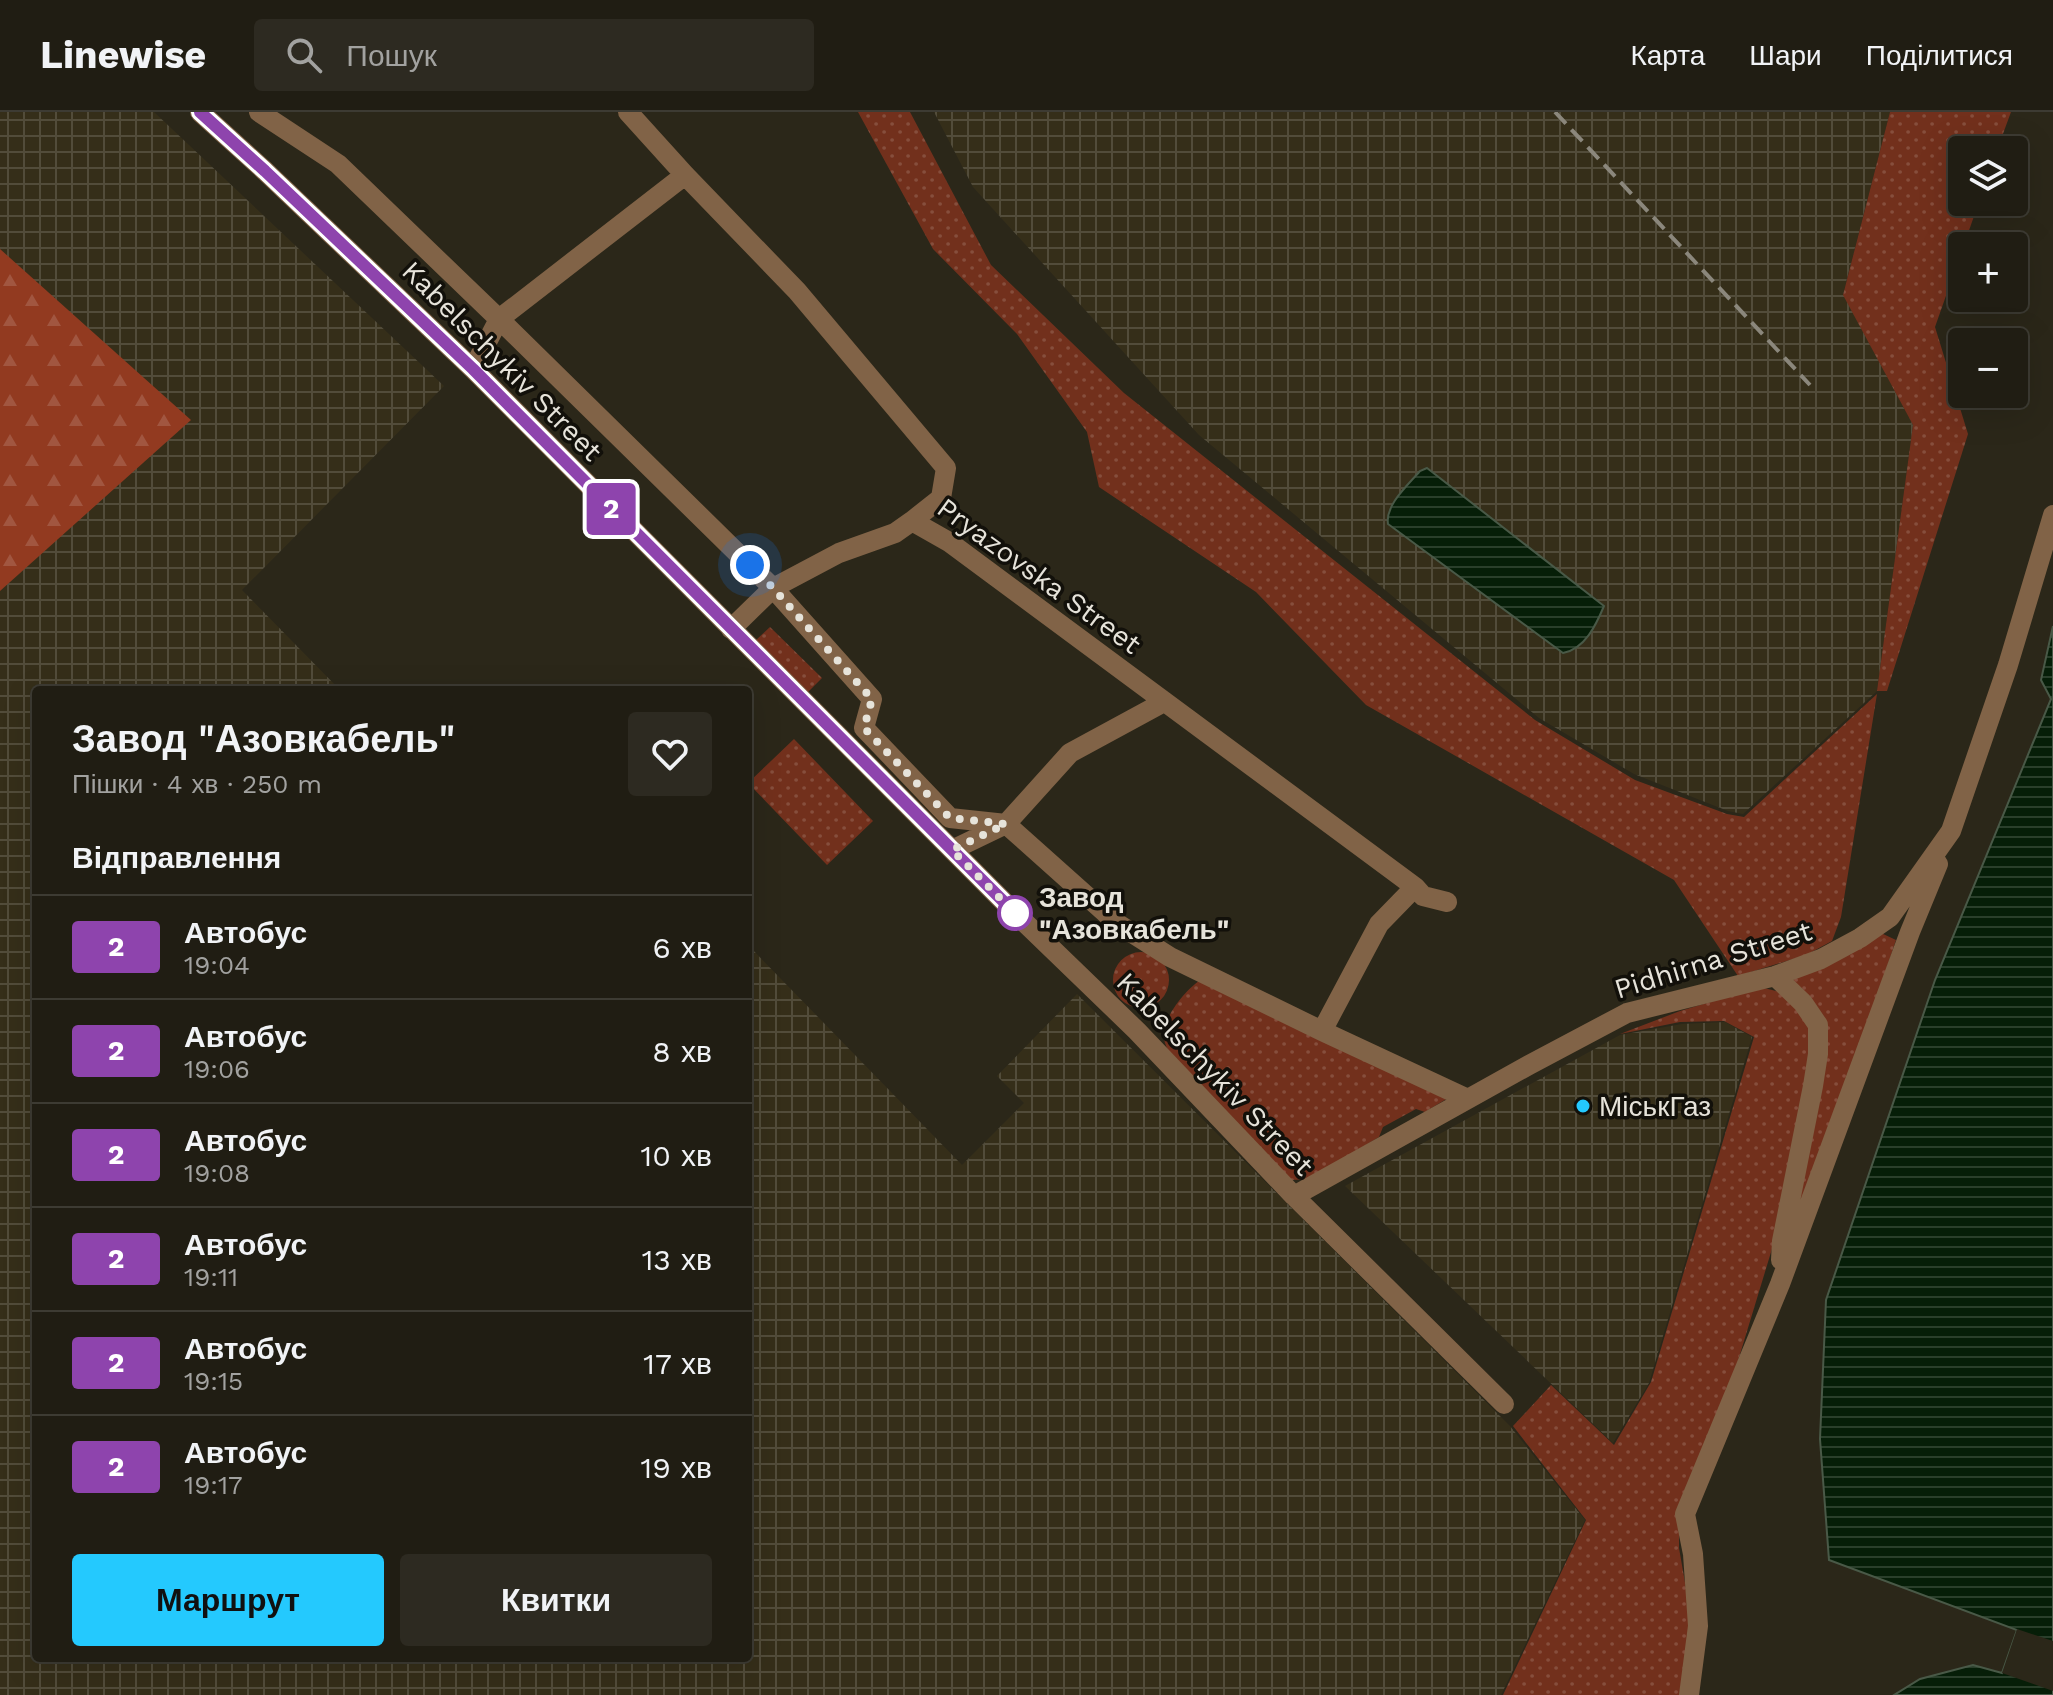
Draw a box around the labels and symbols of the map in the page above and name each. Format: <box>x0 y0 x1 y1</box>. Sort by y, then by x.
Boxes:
street label: Kabelschykiv Street <box>395 254 609 468</box>
line badge: 2 <box>585 483 637 535</box>
street label: Pryazovska Street <box>931 491 1147 661</box>
your location <box>730 545 770 585</box>
place label: Завод "Азовкабель" <box>1039 881 1229 946</box>
marker: Завод "Азовкабель" <box>998 896 1032 930</box>
street label: Pidhirna Street <box>1610 914 1816 1006</box>
street label: Kabelschykiv Street <box>1110 966 1320 1182</box>
place label: МіськГаз <box>1599 1090 1711 1123</box>
marker: МіськГаз <box>1574 1097 1592 1115</box>

